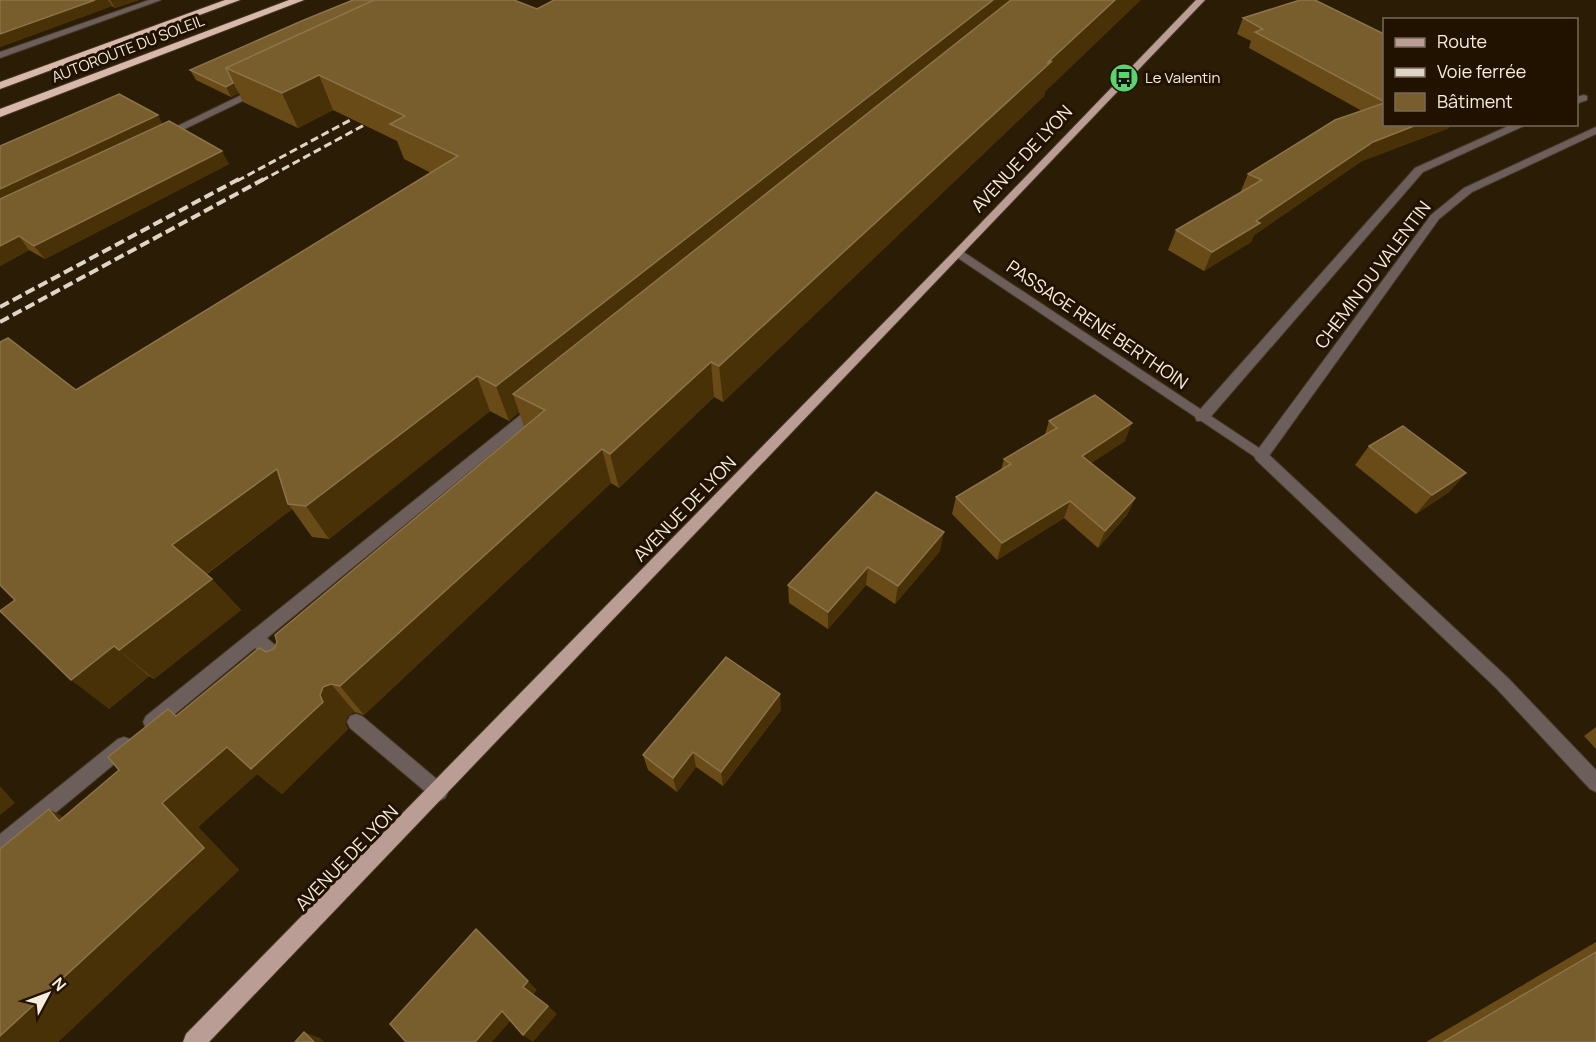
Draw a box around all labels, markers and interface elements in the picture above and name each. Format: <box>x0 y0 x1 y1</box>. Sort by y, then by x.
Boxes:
street label: AUTOROUTE DU SOLEIL <box>48 10 207 87</box>
legend <box>1383 18 1578 126</box>
text: Route <box>1437 29 1487 53</box>
text: Voie ferrée <box>1437 59 1526 83</box>
bus stop icon: Le Valentin <box>1108 62 1140 94</box>
place label: Le Valentin <box>1145 67 1221 88</box>
text: Bâtiment <box>1437 89 1513 113</box>
street label: AVENUE DE LYON <box>965 100 1077 217</box>
street label: CHEMIN DU VALENTIN <box>1309 196 1436 353</box>
street label: PASSAGE RENÉ BERTHOIN <box>1002 254 1193 394</box>
street label: AVENUE DE LYON <box>628 450 741 566</box>
street label: AVENUE DE LYON <box>290 799 403 915</box>
north arrow <box>18 964 78 1024</box>
text: N <box>47 973 71 996</box>

